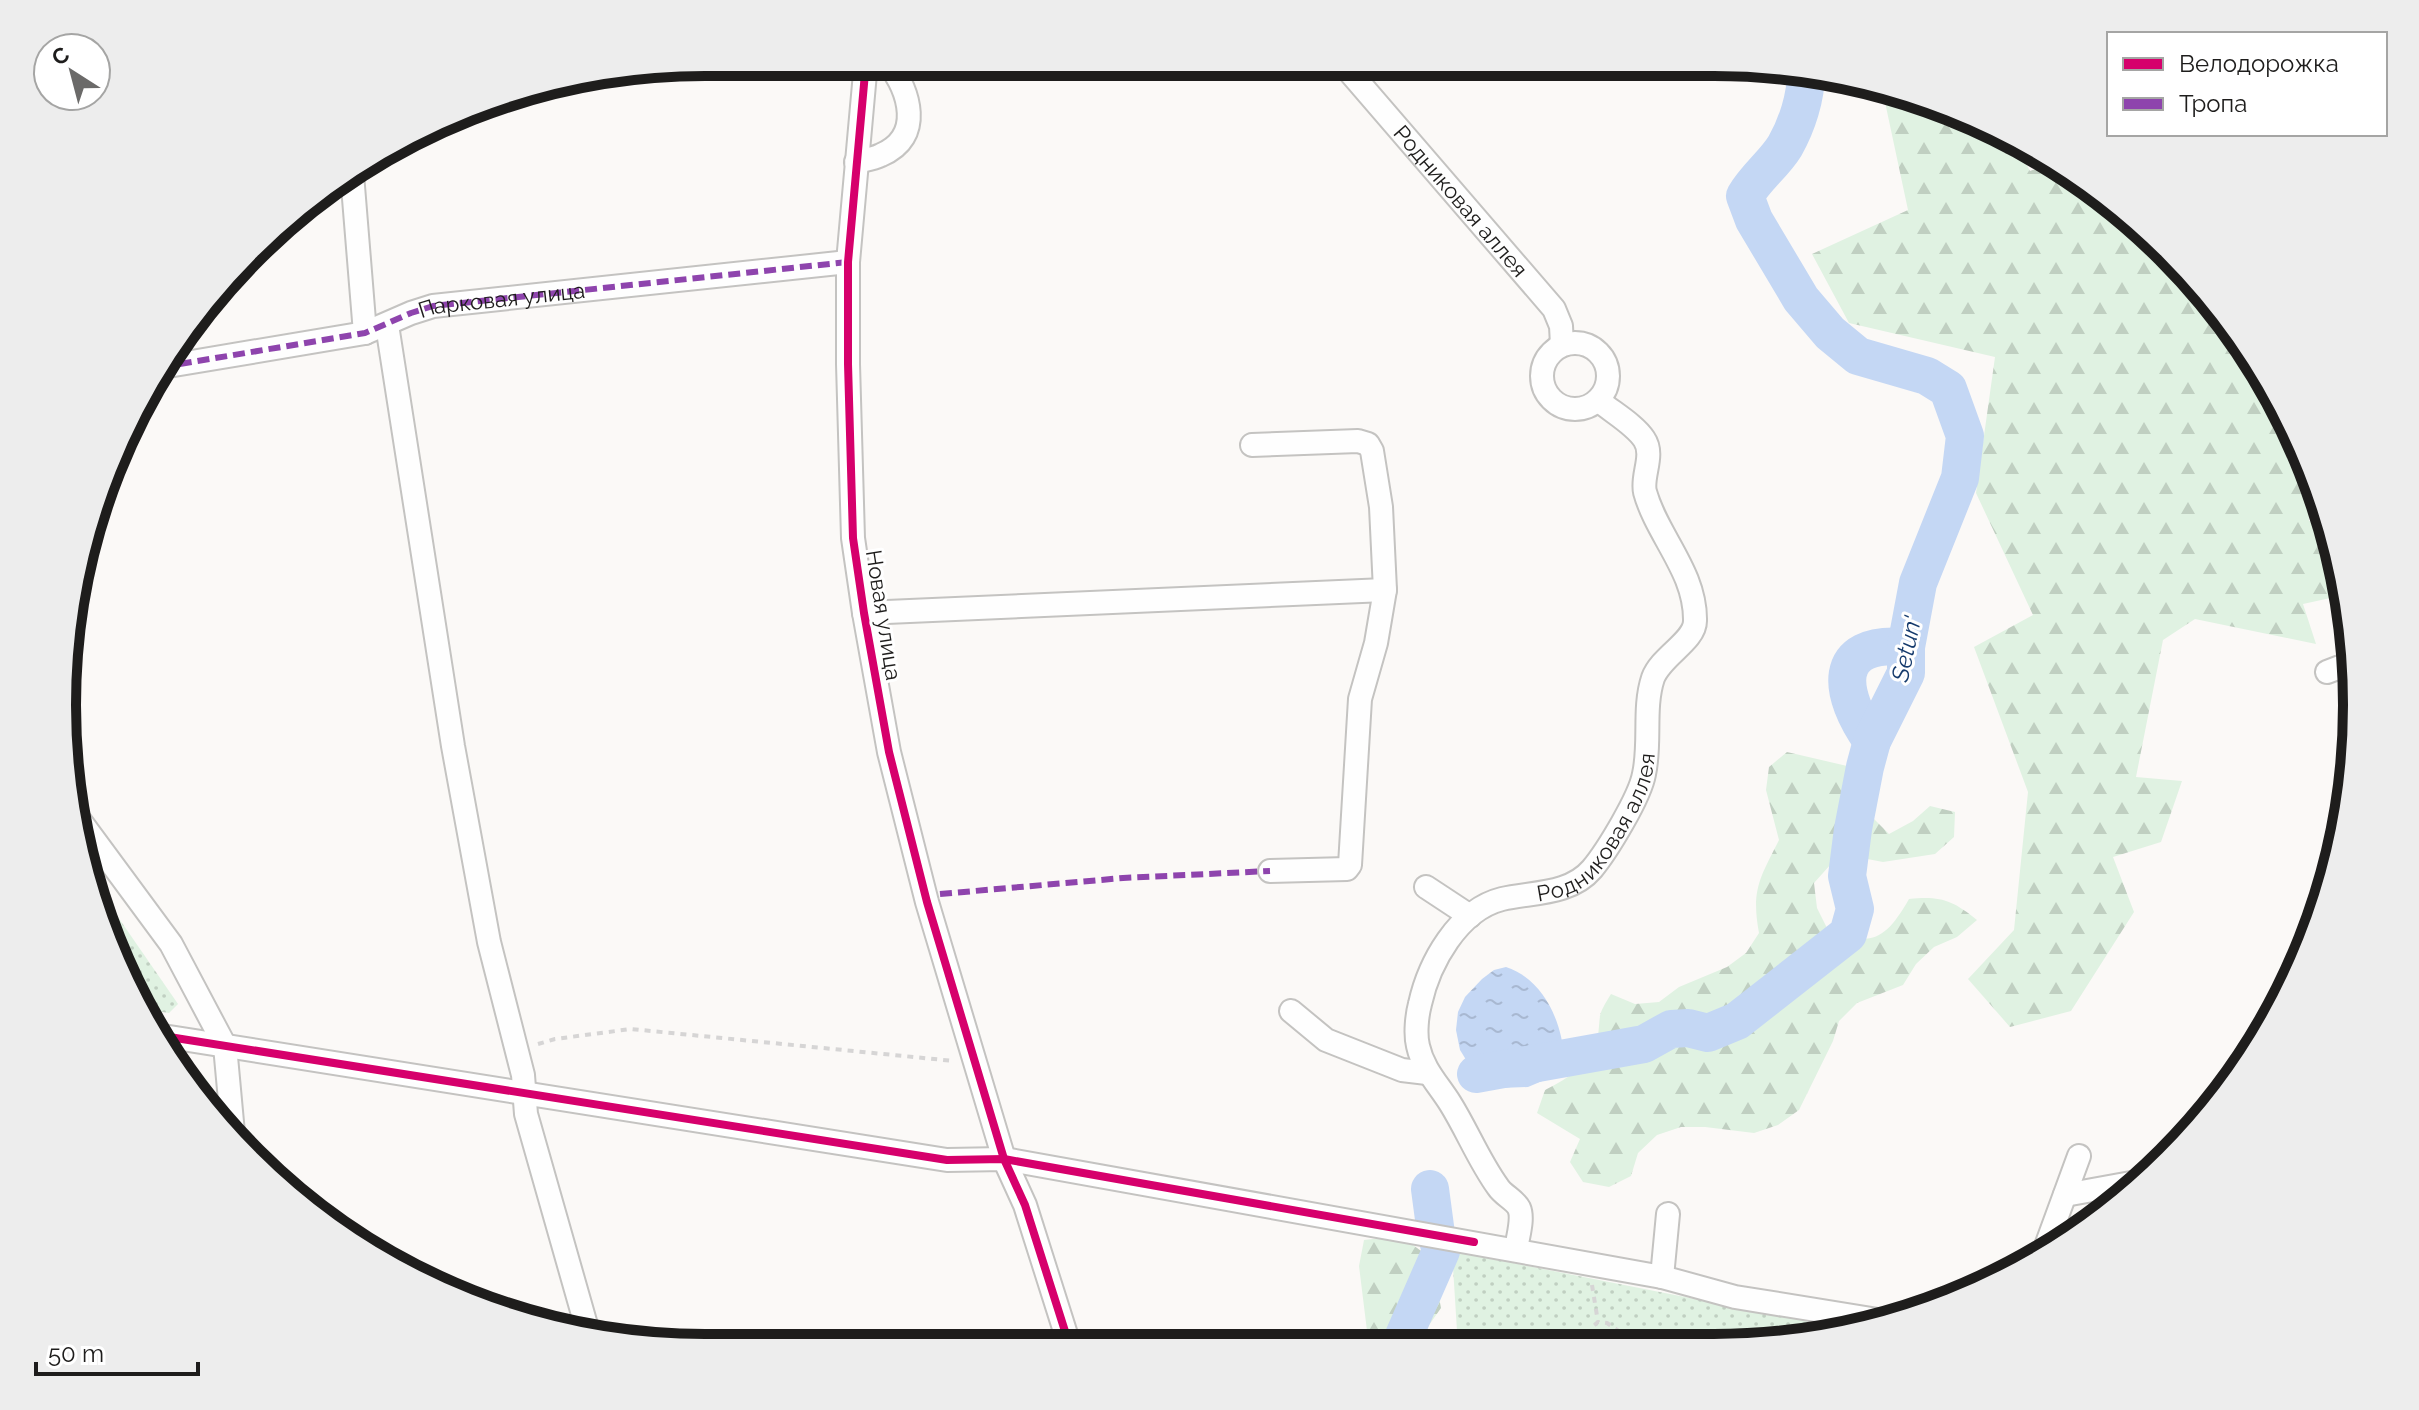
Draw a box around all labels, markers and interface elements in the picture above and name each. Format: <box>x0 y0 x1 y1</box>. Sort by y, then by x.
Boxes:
north arrow <box>32 32 112 112</box>
legend <box>2107 32 2387 136</box>
text: С <box>46 41 74 71</box>
text: Велодорожка <box>2179 49 2339 78</box>
text: Тропа <box>2179 89 2247 118</box>
street label: Родниковая аллея <box>1388 120 1533 282</box>
street label: Парковая улица <box>415 277 586 323</box>
street label: Новая улица <box>861 548 907 682</box>
water label: Setun' <box>1885 612 1927 685</box>
street label: Родниковая аллея <box>1535 752 1660 906</box>
scale bar <box>36 1326 198 1376</box>
text: 50 m <box>48 1339 104 1368</box>

